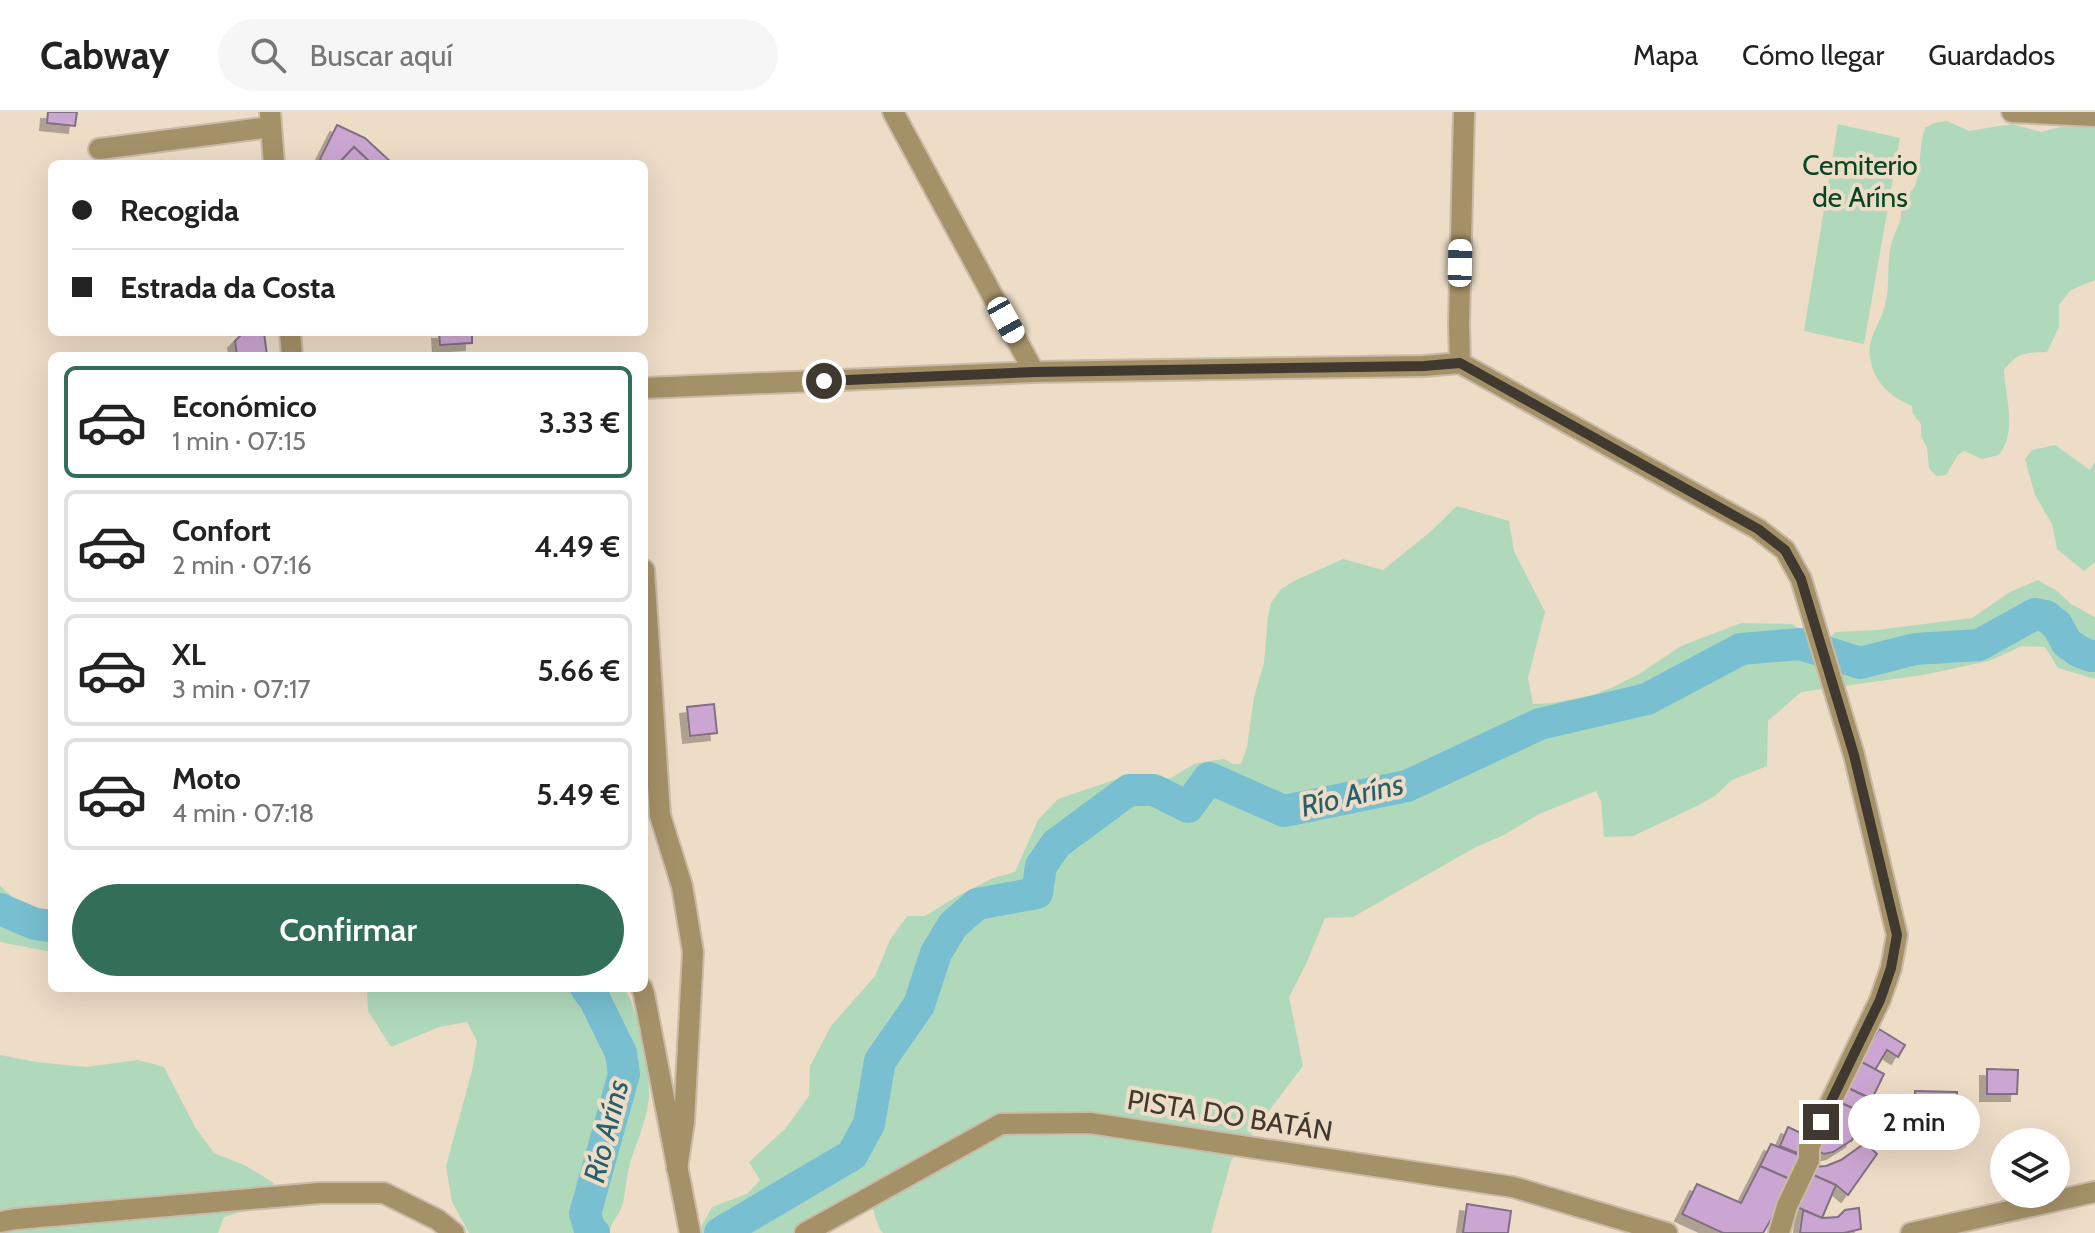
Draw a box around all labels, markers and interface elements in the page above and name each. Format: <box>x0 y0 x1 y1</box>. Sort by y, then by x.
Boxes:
search box <box>218 19 778 91</box>
text: Cabway <box>40 32 170 79</box>
icon: search <box>246 33 290 77</box>
text: Buscar aquí <box>310 37 453 74</box>
text: Mapa <box>1633 38 1698 72</box>
text: Cómo llegar <box>1742 38 1884 72</box>
text: Guardados <box>1928 38 2055 72</box>
park label: Cemiterio de Aríns <box>1802 148 1918 214</box>
text: Recogida <box>120 192 239 229</box>
car <box>1448 239 1472 287</box>
text: Estrada da Costa <box>120 269 335 306</box>
car <box>984 293 1028 347</box>
route start <box>806 363 842 399</box>
icon: car <box>76 386 148 458</box>
text: Económico <box>172 388 317 425</box>
text: 3.33 € <box>539 404 620 441</box>
text: 1 min · 07:15 <box>172 425 306 457</box>
icon: car <box>76 510 148 582</box>
text: Confort <box>172 512 271 549</box>
text: 4.49 € <box>534 528 620 565</box>
text: 2 min · 07:16 <box>172 549 312 581</box>
icon: car <box>76 634 148 706</box>
text: XL <box>172 636 206 673</box>
text: 5.66 € <box>537 652 620 689</box>
text: 3 min · 07:17 <box>172 673 311 705</box>
icon: car <box>76 758 148 830</box>
text: Moto <box>172 760 241 797</box>
water label: Río Aríns <box>1297 765 1407 825</box>
text: 5.49 € <box>536 776 620 813</box>
text: 4 min · 07:18 <box>172 797 314 829</box>
button: Confirmar <box>72 884 624 976</box>
water label: Río Aríns <box>575 1076 637 1186</box>
street label: PISTA DO BATÁN <box>1125 1082 1335 1148</box>
callout: 2 min <box>1849 1094 1981 1150</box>
route end <box>1803 1104 1839 1140</box>
text: 2 min <box>1883 1106 1945 1138</box>
map controls <box>1990 1128 2070 1208</box>
button: layers <box>1990 1128 2070 1208</box>

